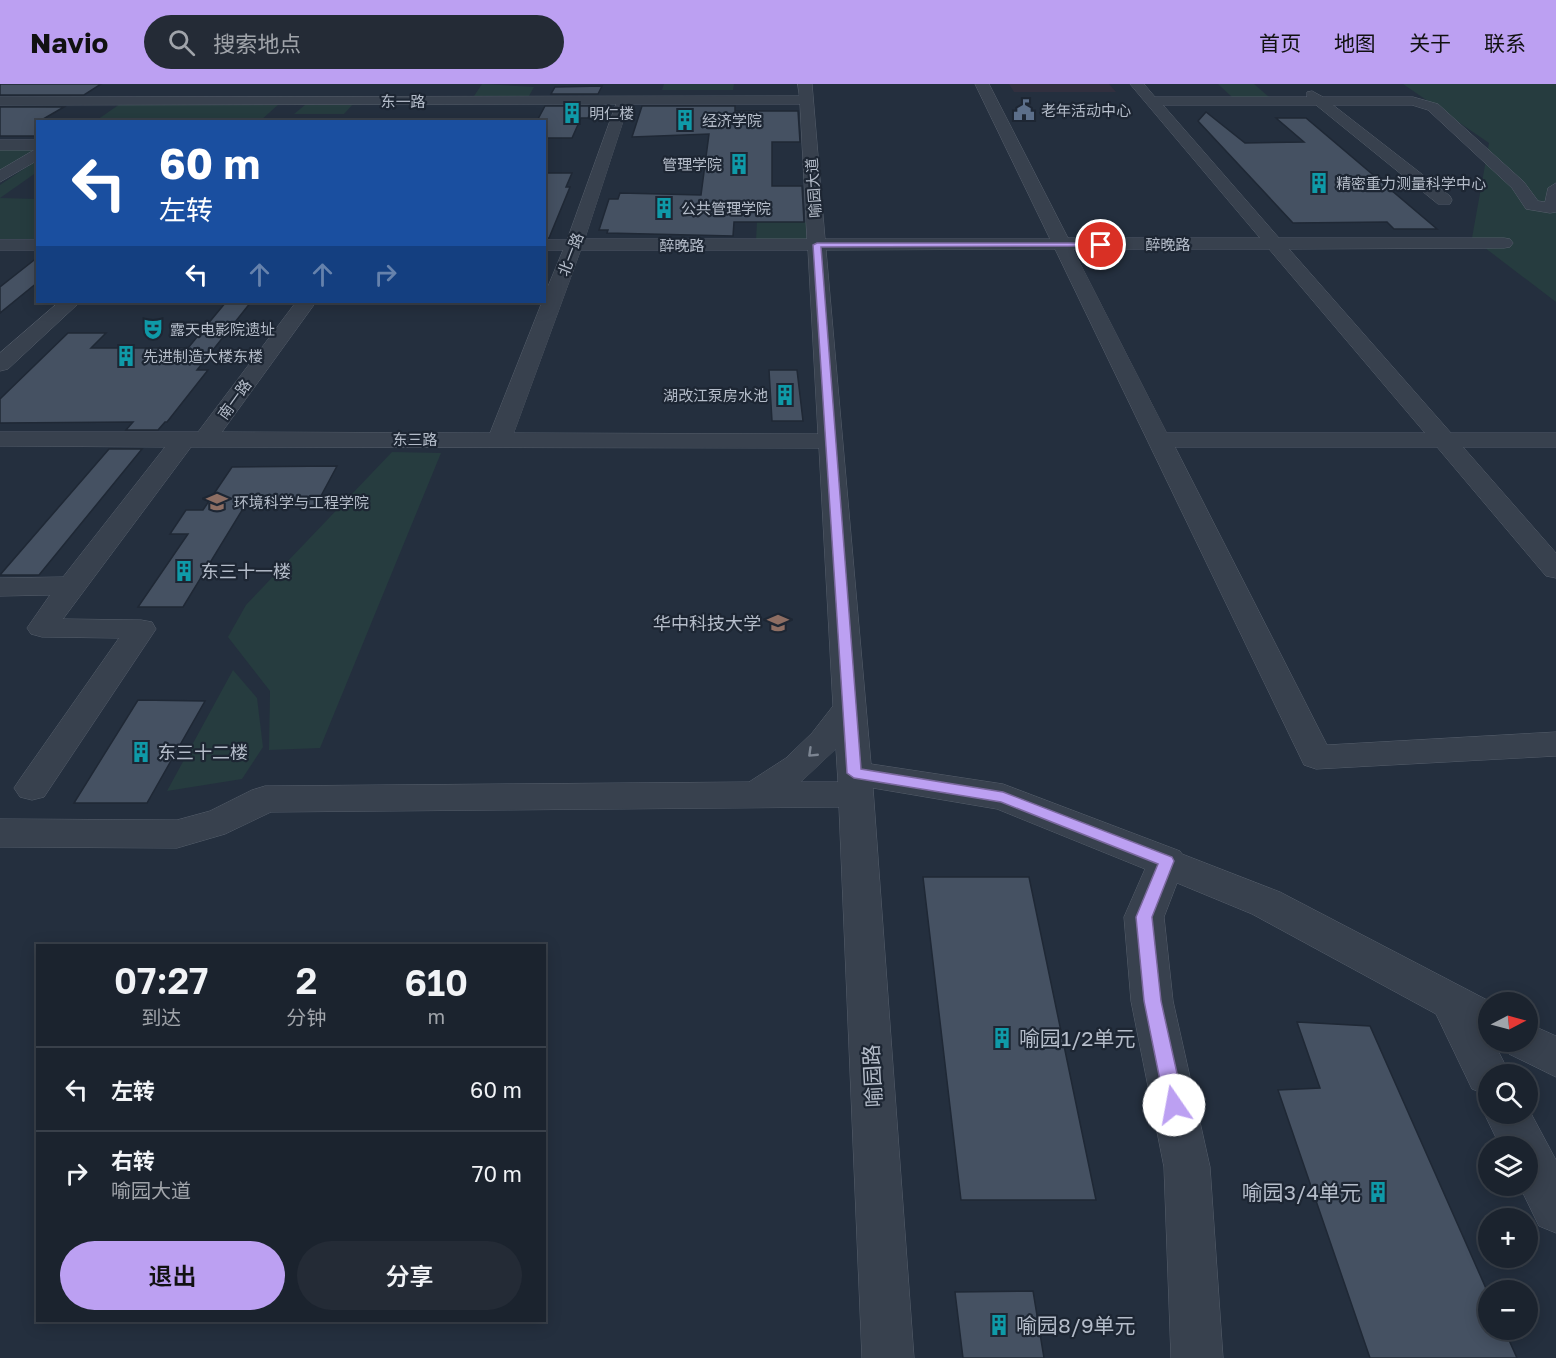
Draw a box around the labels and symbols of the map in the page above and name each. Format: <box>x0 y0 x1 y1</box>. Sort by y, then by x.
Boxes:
street label: 东一路 <box>380 92 426 110</box>
public building icon: 老年活动中心 <box>1012 98 1036 122</box>
building icon: 明仁楼 <box>560 101 584 125</box>
place label: 老年活动中心 <box>1041 101 1131 119</box>
place label: 明仁楼 <box>589 104 634 122</box>
building icon: 经济学院 <box>673 108 697 132</box>
place label: 经济学院 <box>702 111 762 129</box>
building icon: 管理学院 <box>727 152 751 176</box>
place label: 管理学院 <box>662 155 722 173</box>
street label: 喻园大道 <box>802 157 824 219</box>
building icon: 精密重力测量科学中心 <box>1307 171 1331 195</box>
place label: 精密重力测量科学中心 <box>1336 174 1486 192</box>
building icon: 公共管理学院 <box>652 196 676 220</box>
place label: 公共管理学院 <box>681 199 771 217</box>
pin <box>1075 219 1126 270</box>
street label: 北一路 <box>554 230 586 278</box>
street label: 醉晚路 <box>1145 235 1191 253</box>
street label: 醉晚路 <box>659 236 705 254</box>
theatre icon: 露天电影院遗址 <box>141 317 165 341</box>
place label: 露天电影院遗址 <box>170 320 275 338</box>
building icon: 先进制造大楼东楼 <box>114 344 138 368</box>
place label: 先进制造大楼东楼 <box>143 347 263 365</box>
street label: 南一路 <box>213 376 255 422</box>
building icon: 湖改江泵房水池 <box>773 383 797 407</box>
place label: 湖改江泵房水池 <box>663 386 768 404</box>
street label: 东三路 <box>392 430 438 448</box>
school or university icon: 环境科学与工程学院 <box>205 490 229 514</box>
place label: 环境科学与工程学院 <box>234 493 369 511</box>
building icon: 东三十一楼 <box>172 559 196 583</box>
place label: 东三十一楼 <box>201 560 291 582</box>
school or university icon: 华中科技大学 <box>766 611 790 635</box>
place label: 华中科技大学 <box>653 612 761 634</box>
building icon: 东三十二楼 <box>129 740 153 764</box>
place label: 东三十二楼 <box>158 741 248 763</box>
one-way arrow <box>808 746 818 757</box>
north arrow <box>1478 992 1538 1052</box>
place label: 喻园1/2单元 <box>1019 1025 1135 1051</box>
building icon: 喻园1/2单元 <box>990 1026 1014 1050</box>
street label: 喻园路 <box>857 1044 887 1108</box>
position arrow <box>1142 1073 1206 1137</box>
place label: 喻园3/4单元 <box>1242 1179 1361 1205</box>
building icon: 喻园3/4单元 <box>1366 1180 1390 1204</box>
place label: 喻园8/9单元 <box>1016 1312 1136 1338</box>
building icon: 喻园8/9单元 <box>987 1313 1011 1337</box>

